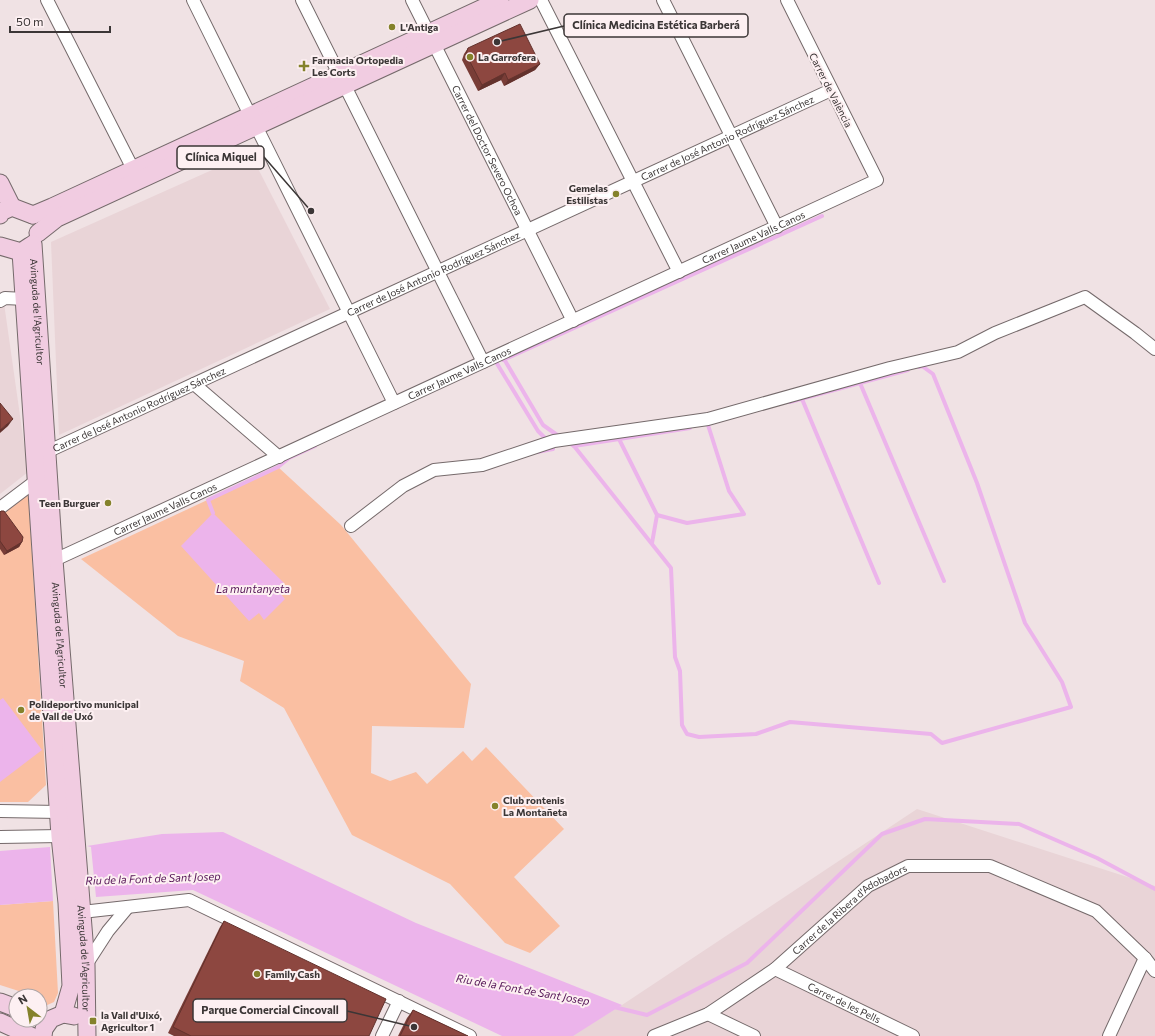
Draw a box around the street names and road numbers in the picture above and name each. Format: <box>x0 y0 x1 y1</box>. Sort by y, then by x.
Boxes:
street label: Carrer de València <box>807 51 855 129</box>
street label: Carrer del Doctor Severo Ochoa <box>450 83 525 217</box>
street label: Carrer de José Antonio Rodríguez Sánchez <box>639 93 816 183</box>
street label: Carrer Jaume Valls Canos <box>700 208 807 266</box>
street label: Carrer de José Antonio Rodríguez Sánchez <box>345 228 522 319</box>
street label: Avinguda de l'Agricultor <box>28 258 47 365</box>
street label: Carrer Jaume Valls Canos <box>406 344 513 402</box>
street label: Carrer de José Antonio Rodríguez Sánchez <box>51 364 227 454</box>
street label: Carrer Jaume Valls Canos <box>112 480 219 538</box>
street label: Avinguda de l'Agricultor <box>50 581 70 689</box>
street label: Carrer de la Ribera d'Adobadors <box>790 861 909 957</box>
street label: Avinguda de l'Agricultor <box>75 904 93 1011</box>
street label: Carrer de les Pells <box>806 980 883 1026</box>

